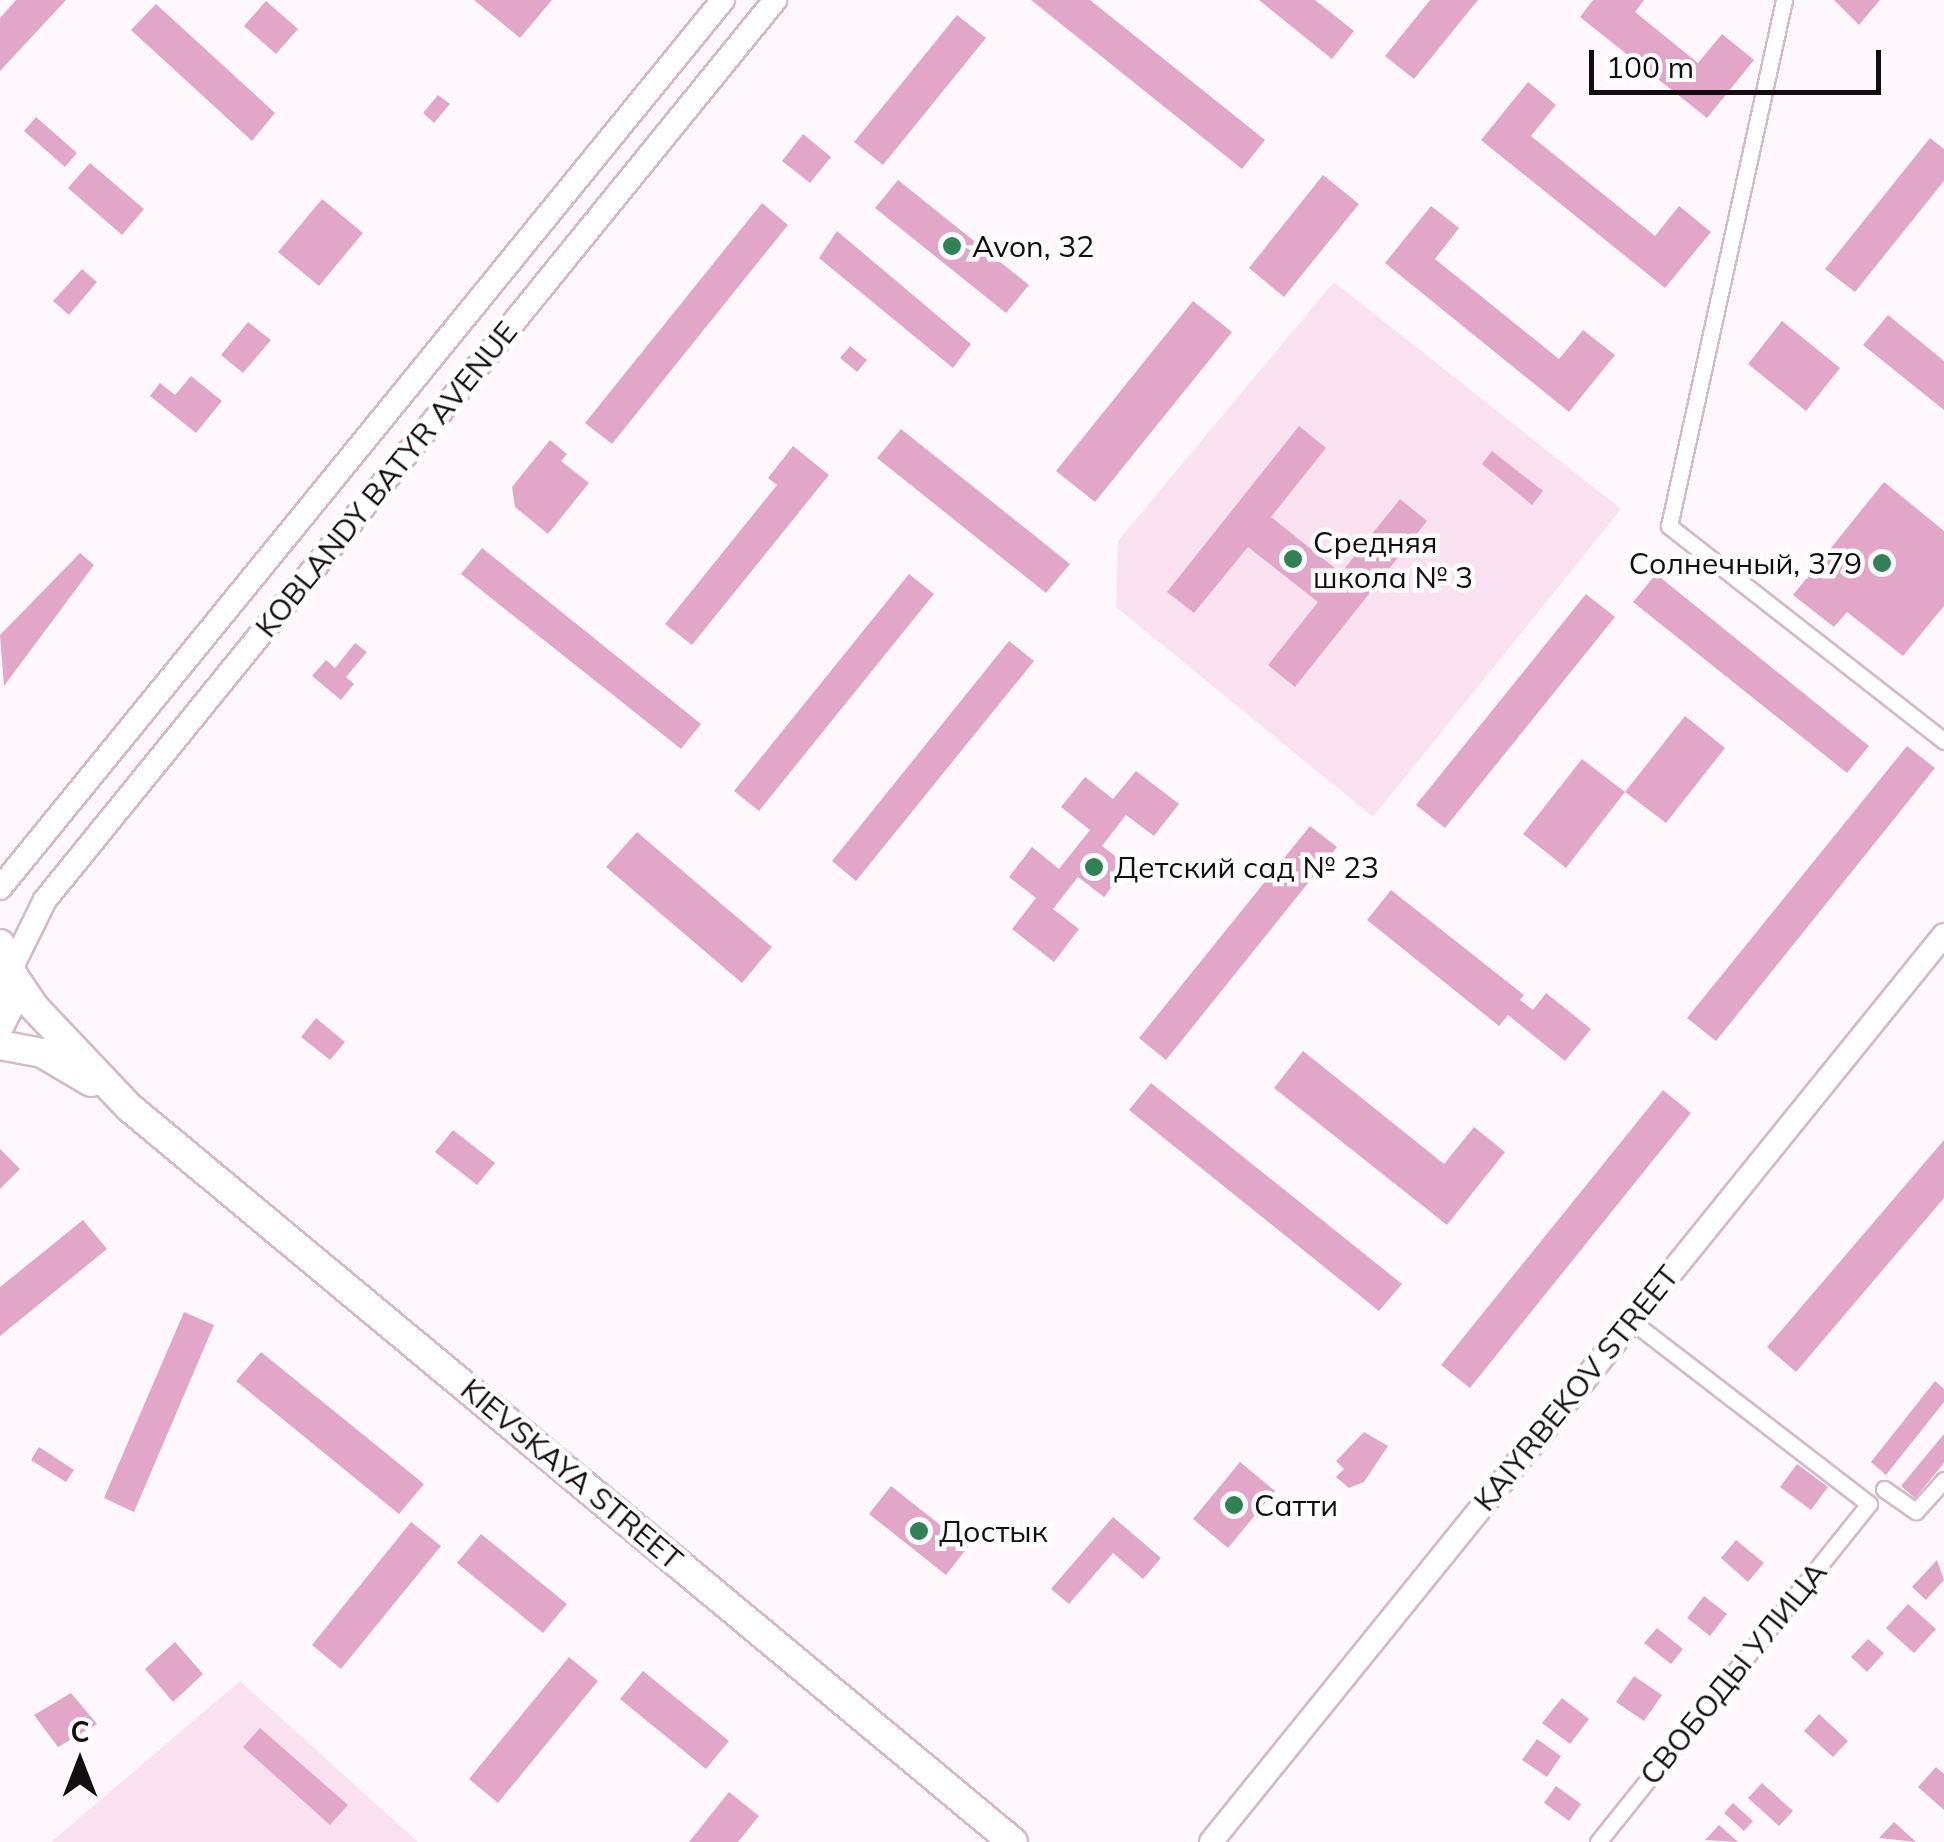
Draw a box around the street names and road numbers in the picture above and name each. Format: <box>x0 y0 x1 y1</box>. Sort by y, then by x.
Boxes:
street label: KOBLANDY BATYR AVENUE <box>248 314 524 644</box>
street label: KAIYRBEKOV STREET <box>1466 1258 1686 1518</box>
street label: KIEVSKAYA STREET <box>454 1371 690 1577</box>
street label: СВОБОДЫ УЛИЦА <box>1632 1554 1834 1792</box>

